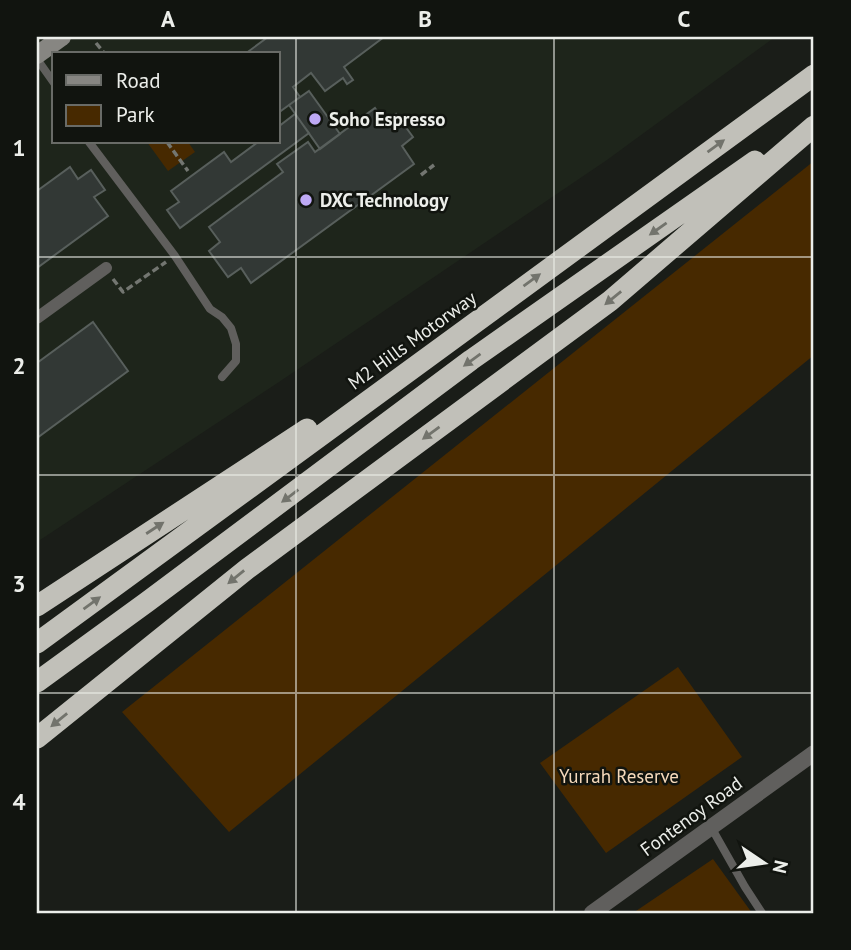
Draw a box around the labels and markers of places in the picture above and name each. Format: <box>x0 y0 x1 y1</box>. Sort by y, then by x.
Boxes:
place label: Soho Espresso <box>329 107 445 131</box>
marker: Soho Espresso <box>307 111 323 127</box>
place label: DXC Technology <box>320 188 449 212</box>
marker: DXC Technology <box>298 192 314 208</box>

